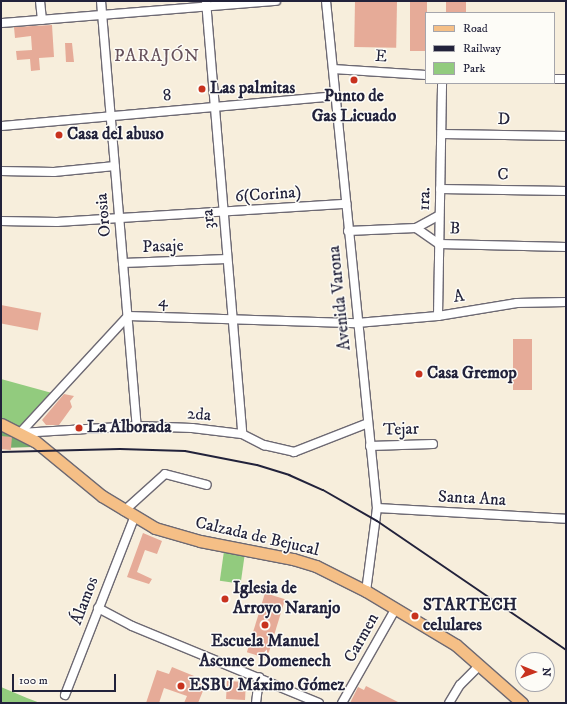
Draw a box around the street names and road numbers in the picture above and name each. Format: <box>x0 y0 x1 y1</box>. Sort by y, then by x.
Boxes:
street label: E <box>374 46 388 68</box>
street label: 8 <box>162 85 172 107</box>
street label: D <box>497 110 511 130</box>
street label: C <box>497 165 509 185</box>
street label: 6(Corina) <box>234 183 302 207</box>
street label: 1ra. <box>414 187 436 211</box>
street label: Orosia <box>92 192 116 238</box>
street label: 3ra <box>198 208 220 230</box>
street label: B <box>449 219 461 239</box>
street label: Pasaje <box>142 236 184 258</box>
street label: Avenida Varona <box>324 245 356 351</box>
street label: A <box>452 286 466 308</box>
street label: 4 <box>158 292 168 312</box>
street label: 2da <box>186 404 212 426</box>
street label: Tejar <box>383 419 419 441</box>
street label: Santa Ana <box>437 487 507 511</box>
street label: Calzada de Bejucal <box>193 513 321 561</box>
street label: Álamos <box>67 574 103 628</box>
street label: Carmen <box>340 610 384 666</box>

